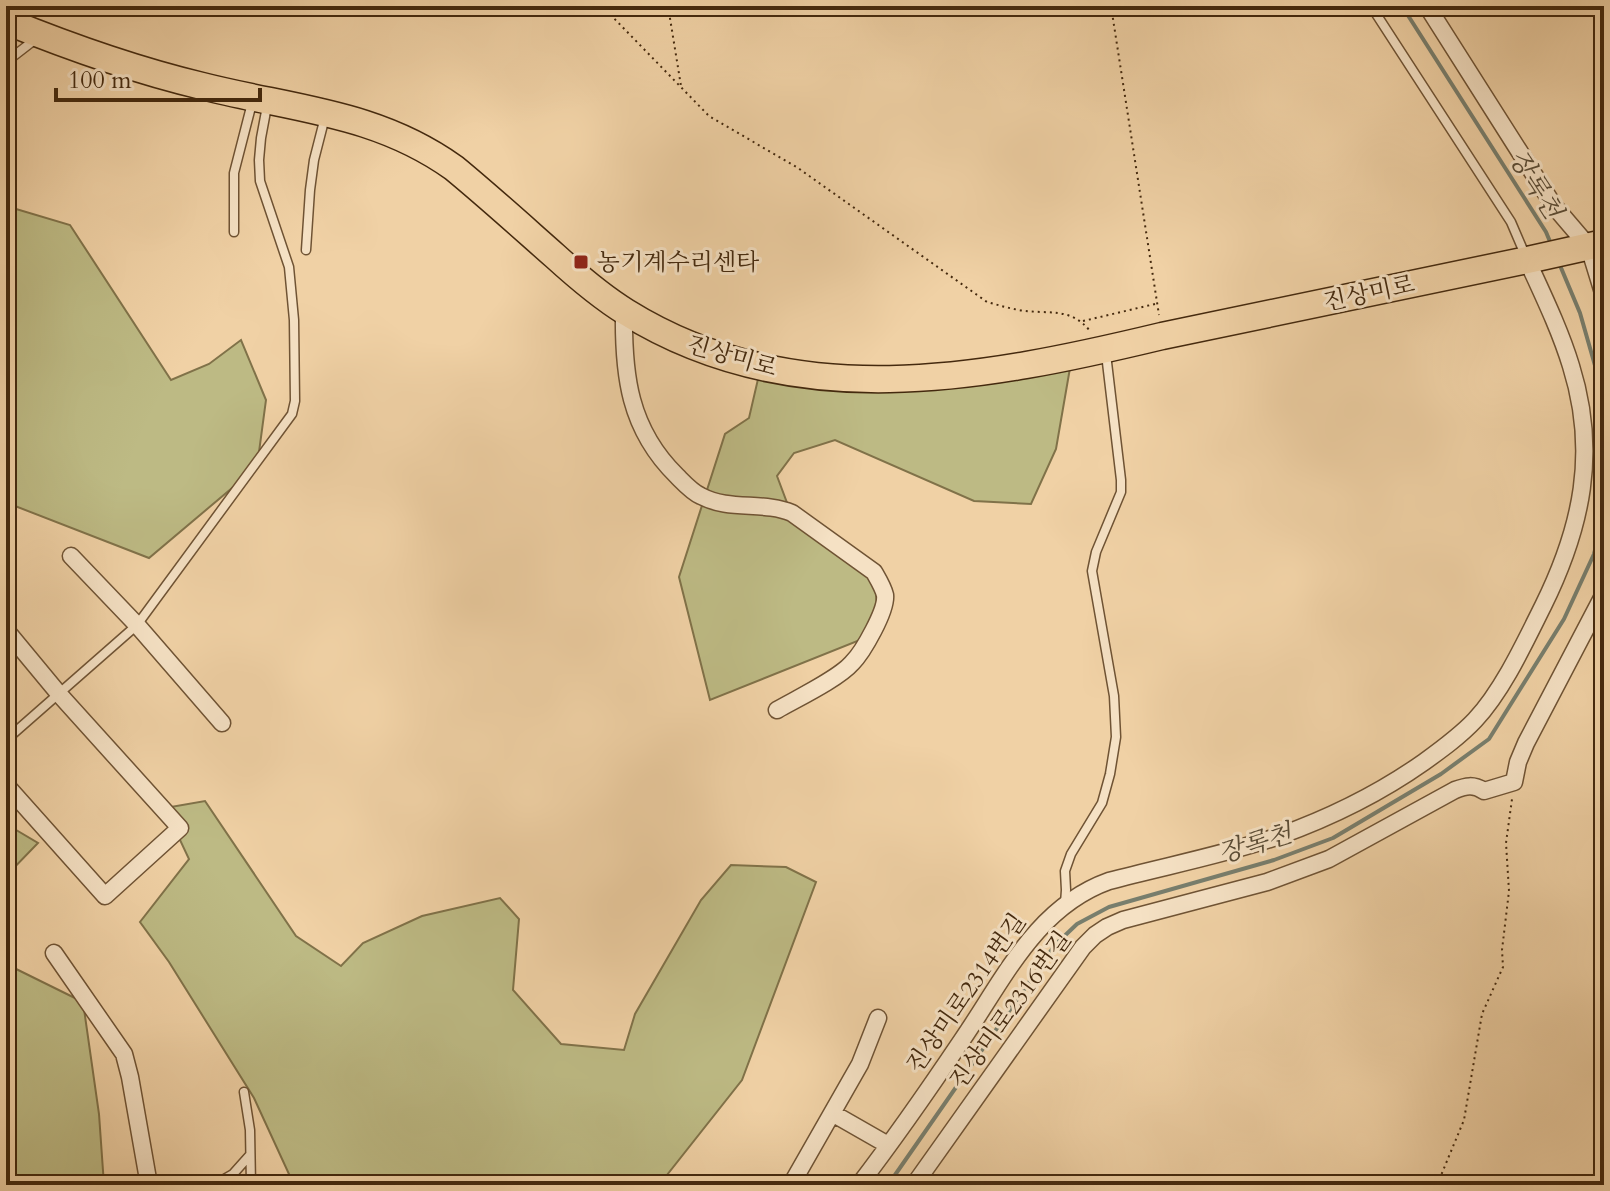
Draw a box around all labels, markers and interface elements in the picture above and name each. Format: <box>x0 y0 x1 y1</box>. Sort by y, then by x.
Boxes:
scale bar <box>56 52 260 102</box>
text: 100 m <box>68 64 132 97</box>
water label: 장록천 <box>1501 143 1571 227</box>
place label: 농기계수리센타 <box>597 246 760 279</box>
marker: 농기계수리센타 <box>572 253 590 271</box>
street label: 진상미로 <box>1320 268 1418 319</box>
street label: 진상미로 <box>683 328 781 385</box>
water label: 장록천 <box>1214 815 1298 871</box>
street label: 진상미로2314번길 <box>899 907 1034 1080</box>
street label: 진상미로2316번길 <box>942 924 1079 1096</box>

